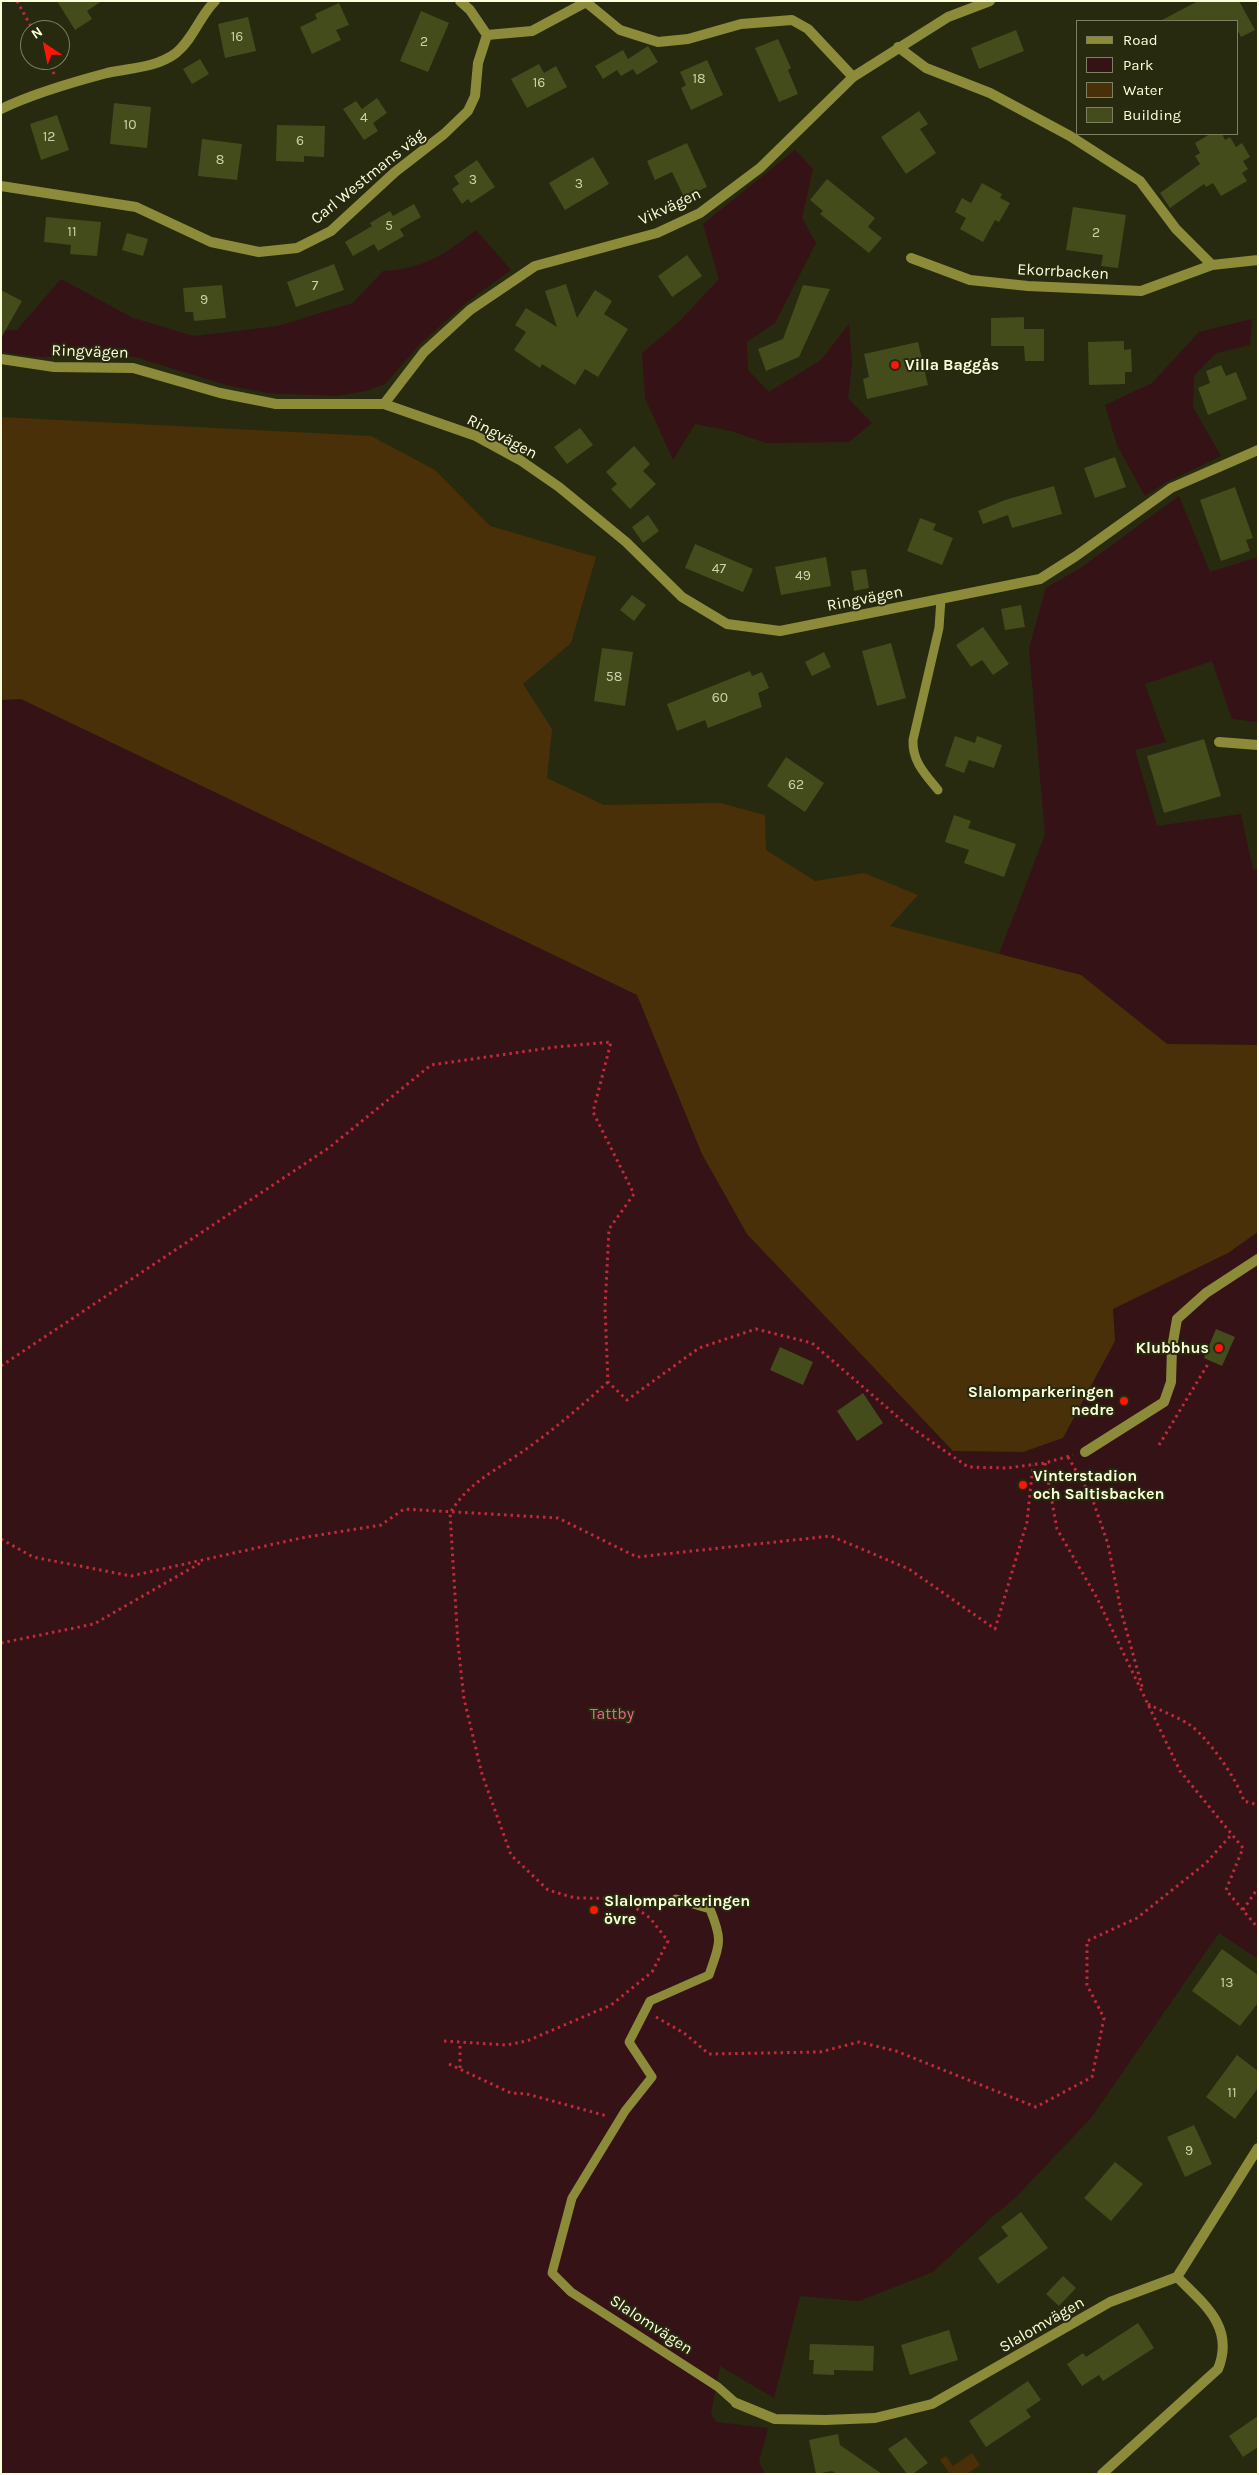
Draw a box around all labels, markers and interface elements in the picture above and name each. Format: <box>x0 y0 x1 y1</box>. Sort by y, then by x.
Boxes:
north arrow <box>20 20 70 70</box>
legend <box>1076 20 1239 135</box>
text: N <box>28 23 46 43</box>
house number: 16 <box>231 29 243 45</box>
text: Road <box>1123 31 1158 49</box>
house number: 2 <box>420 34 428 50</box>
text: Park <box>1123 56 1153 74</box>
house number: 18 <box>692 71 706 87</box>
house number: 16 <box>533 75 545 91</box>
text: Water <box>1123 81 1163 99</box>
text: Building <box>1123 106 1181 124</box>
house number: 4 <box>360 110 368 126</box>
house number: 10 <box>124 117 136 133</box>
street label: Carl Westmans väg <box>307 125 429 229</box>
house number: 12 <box>43 129 55 145</box>
house number: 6 <box>296 133 304 149</box>
house number: 8 <box>216 152 224 168</box>
house number: 3 <box>469 172 477 188</box>
house number: 3 <box>575 176 583 192</box>
street label: Vikvägen <box>636 184 704 230</box>
house number: 5 <box>385 218 393 234</box>
house number: 11 <box>67 224 77 240</box>
house number: 2 <box>1092 225 1100 241</box>
street label: Ekorrbacken <box>1017 260 1109 284</box>
house number: 7 <box>312 278 318 294</box>
house number: 9 <box>200 292 208 308</box>
street label: Ringvägen <box>51 341 129 363</box>
place label: Villa Baggås <box>905 355 999 375</box>
marker: Villa Baggås <box>889 359 901 371</box>
street label: Ringvägen <box>463 410 541 464</box>
house number: 47 <box>712 561 726 577</box>
house number: 49 <box>795 568 811 584</box>
street label: Ringvägen <box>825 582 905 616</box>
house number: 58 <box>606 669 622 685</box>
house number: 60 <box>712 690 728 706</box>
house number: 62 <box>788 777 804 793</box>
place label: Klubbhus <box>1136 1338 1209 1358</box>
marker: Klubbhus <box>1213 1342 1225 1354</box>
place label: Slalomparkeringen nedre <box>968 1382 1114 1420</box>
marker: Slalomparkeringen nedre <box>1118 1395 1130 1407</box>
place label: Vinterstadion och Saltisbacken <box>1033 1466 1165 1504</box>
marker: Vinterstadion och Saltisbacken <box>1017 1479 1029 1491</box>
park label: Tattby <box>590 1704 634 1724</box>
place label: Slalomparkeringen övre <box>604 1891 750 1929</box>
marker: Slalomparkeringen övre <box>588 1904 600 1916</box>
house number: 13 <box>1221 1975 1233 1991</box>
house number: 11 <box>1227 2085 1237 2101</box>
house number: 9 <box>1185 2143 1193 2159</box>
street label: Slalomvägen <box>606 2291 696 2359</box>
street label: Slalomvägen <box>996 2293 1088 2357</box>

